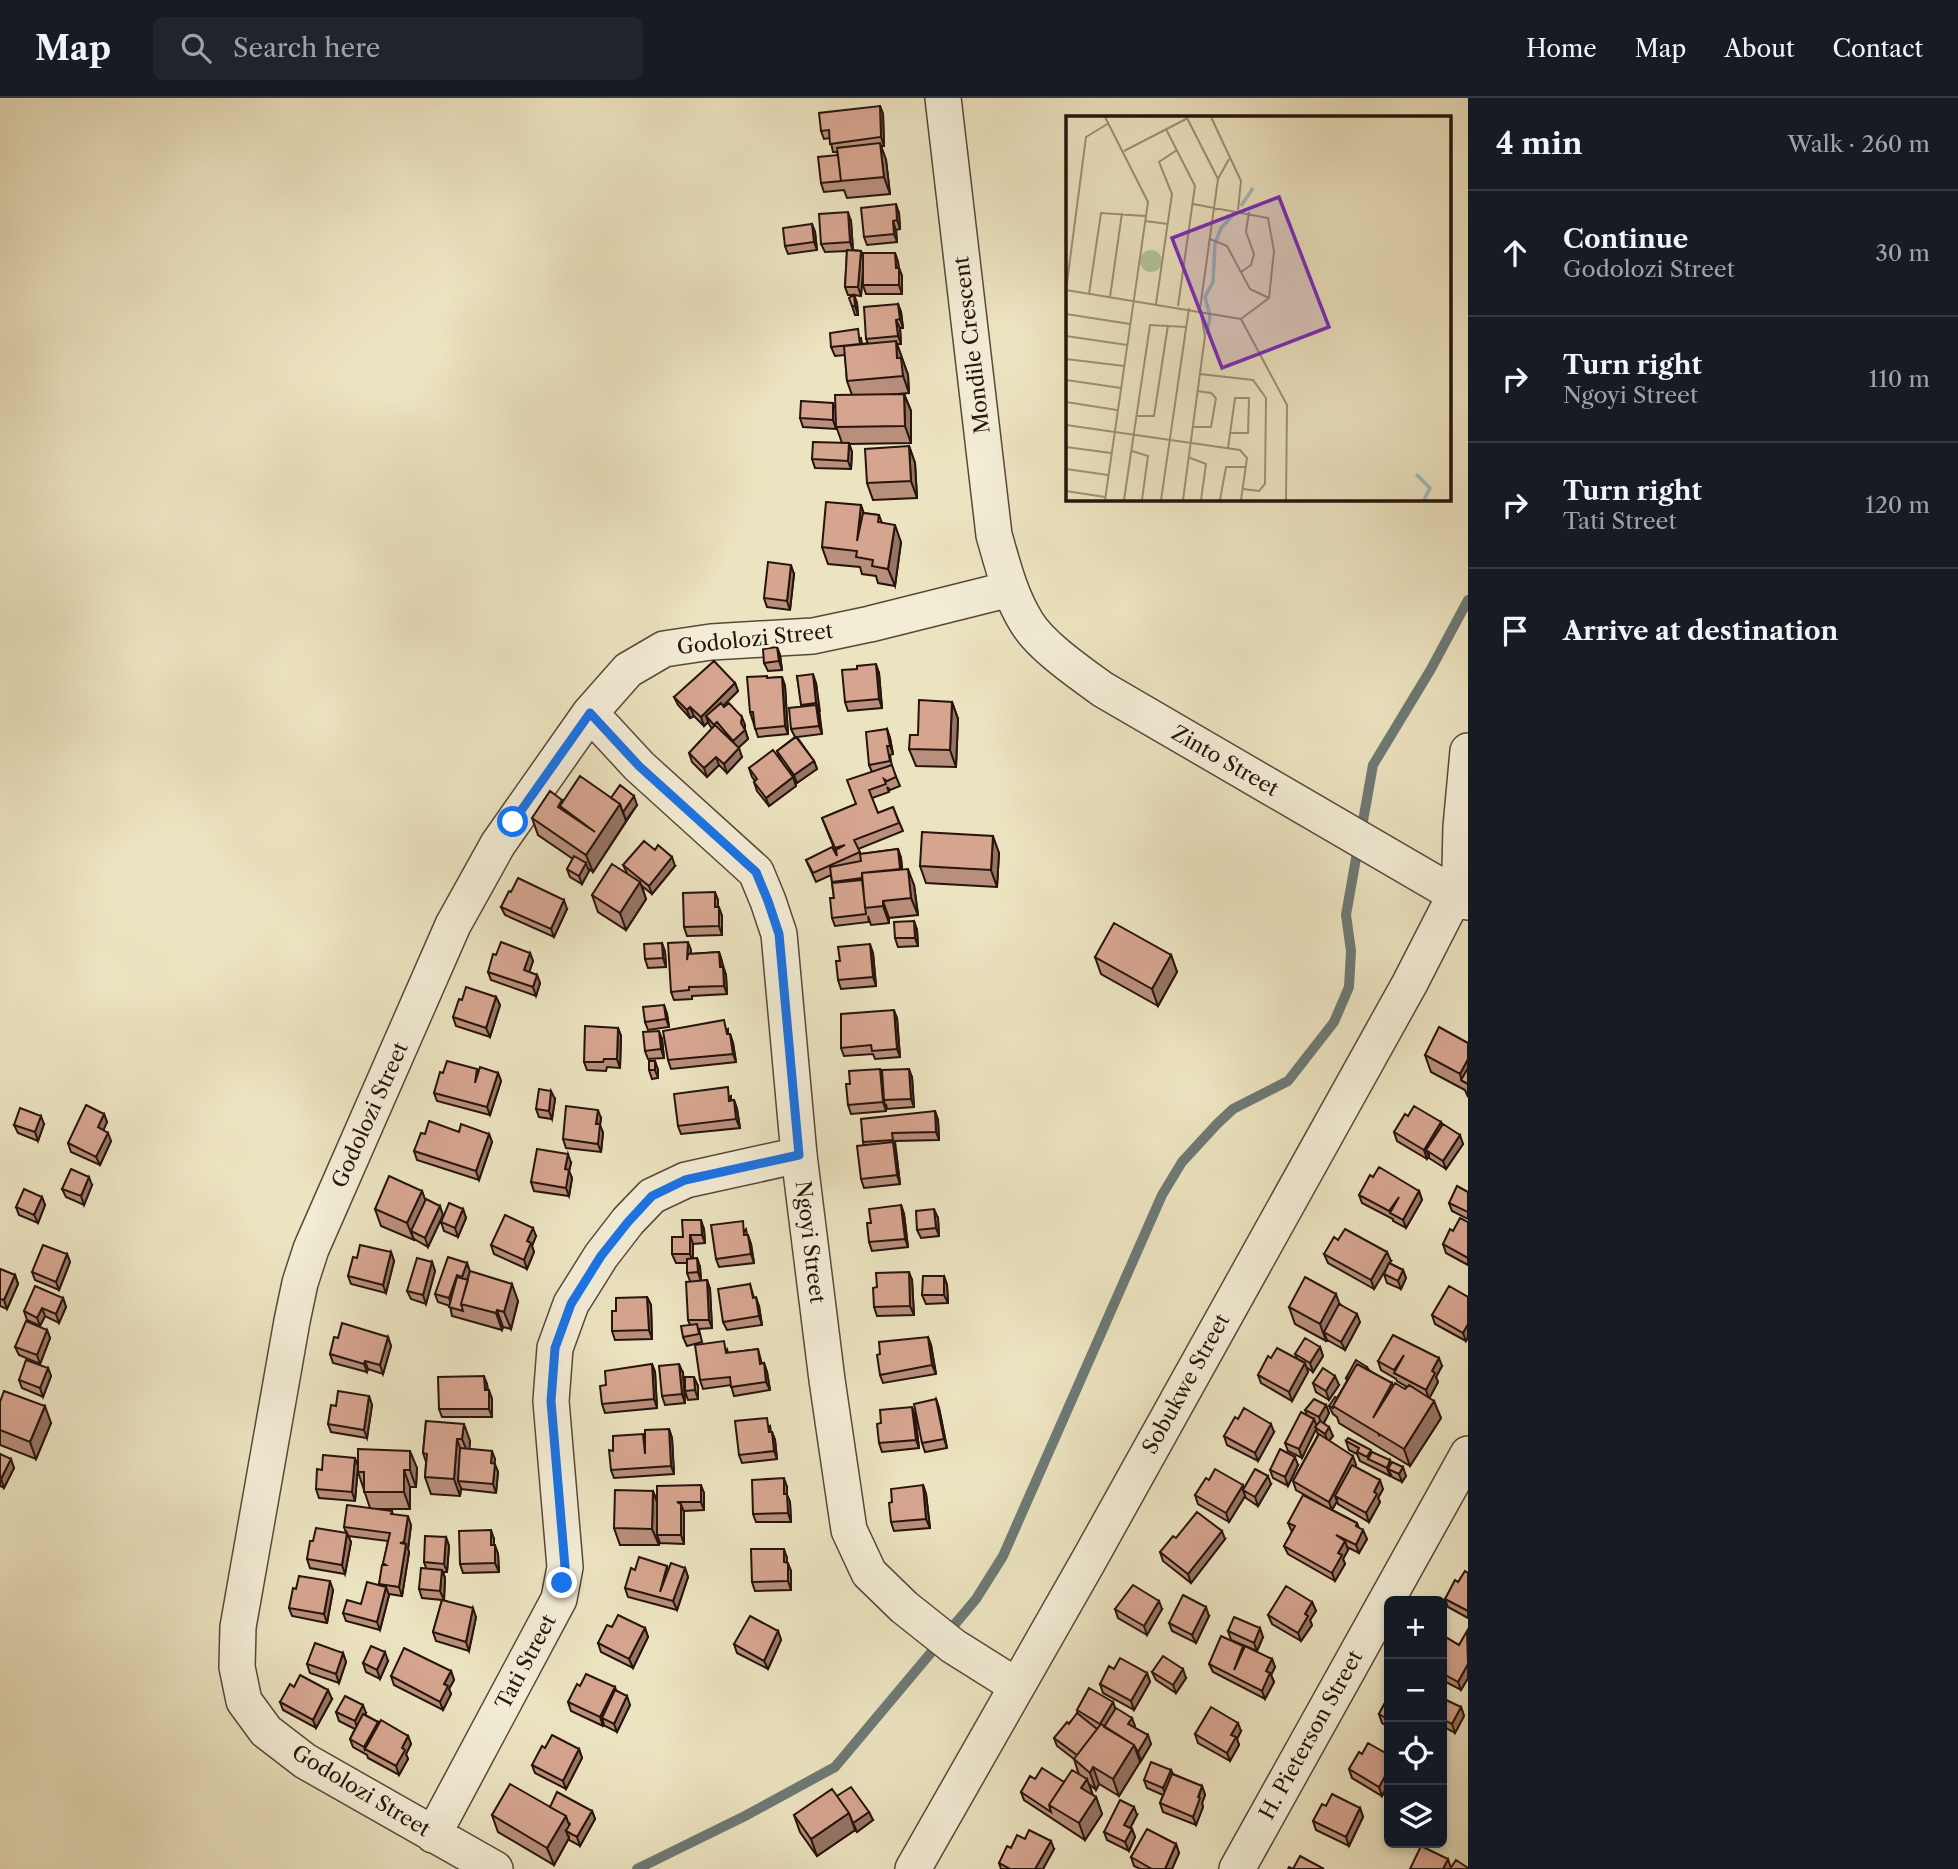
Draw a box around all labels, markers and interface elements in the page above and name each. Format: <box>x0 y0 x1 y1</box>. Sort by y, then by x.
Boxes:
search box <box>153 17 643 80</box>
text: Map <box>35 28 111 69</box>
icon: search <box>177 29 215 67</box>
text: Search here <box>233 32 380 64</box>
text: Home <box>1526 34 1597 63</box>
text: Map <box>1635 34 1686 63</box>
text: About <box>1724 34 1795 63</box>
text: Contact <box>1833 34 1923 63</box>
inset map <box>1066 116 1450 500</box>
text: 4 min <box>1496 125 1582 162</box>
text: Walk · 260 m <box>1788 130 1930 158</box>
text: Continue <box>1563 223 1688 255</box>
icon: ahead <box>1496 234 1534 272</box>
text: 30 m <box>1875 239 1930 267</box>
street label: Mondile Crescent <box>948 254 995 435</box>
text: Godolozi Street <box>1563 255 1735 283</box>
text: Turn right <box>1563 349 1702 381</box>
icon: right <box>1496 360 1534 398</box>
text: 110 m <box>1869 365 1930 393</box>
text: Ngoyi Street <box>1563 381 1698 409</box>
text: Turn right <box>1563 475 1702 507</box>
icon: right <box>1496 486 1534 524</box>
text: 120 m <box>1865 491 1930 519</box>
text: Tati Street <box>1563 507 1677 535</box>
icon: arrive <box>1496 612 1534 650</box>
text: Arrive at destination <box>1563 615 1838 647</box>
street label: Godolozi Street <box>676 618 835 659</box>
street label: Zinto Street <box>1167 720 1284 801</box>
route start <box>497 806 528 837</box>
street label: Godolozi Street <box>326 1038 413 1192</box>
street label: Ngoyi Street <box>791 1179 830 1305</box>
street label: Sobukwe Street <box>1137 1309 1235 1458</box>
route end <box>546 1567 577 1598</box>
map controls <box>1384 1596 1447 1848</box>
button: + <box>1384 1596 1447 1659</box>
street label: Tati Street <box>490 1610 561 1713</box>
street label: H. Pieterson Street <box>1254 1645 1368 1824</box>
button: − <box>1384 1659 1447 1722</box>
button: locate <box>1384 1722 1447 1785</box>
street label: Godolozi Street <box>288 1739 435 1842</box>
button: layers <box>1384 1785 1447 1848</box>

